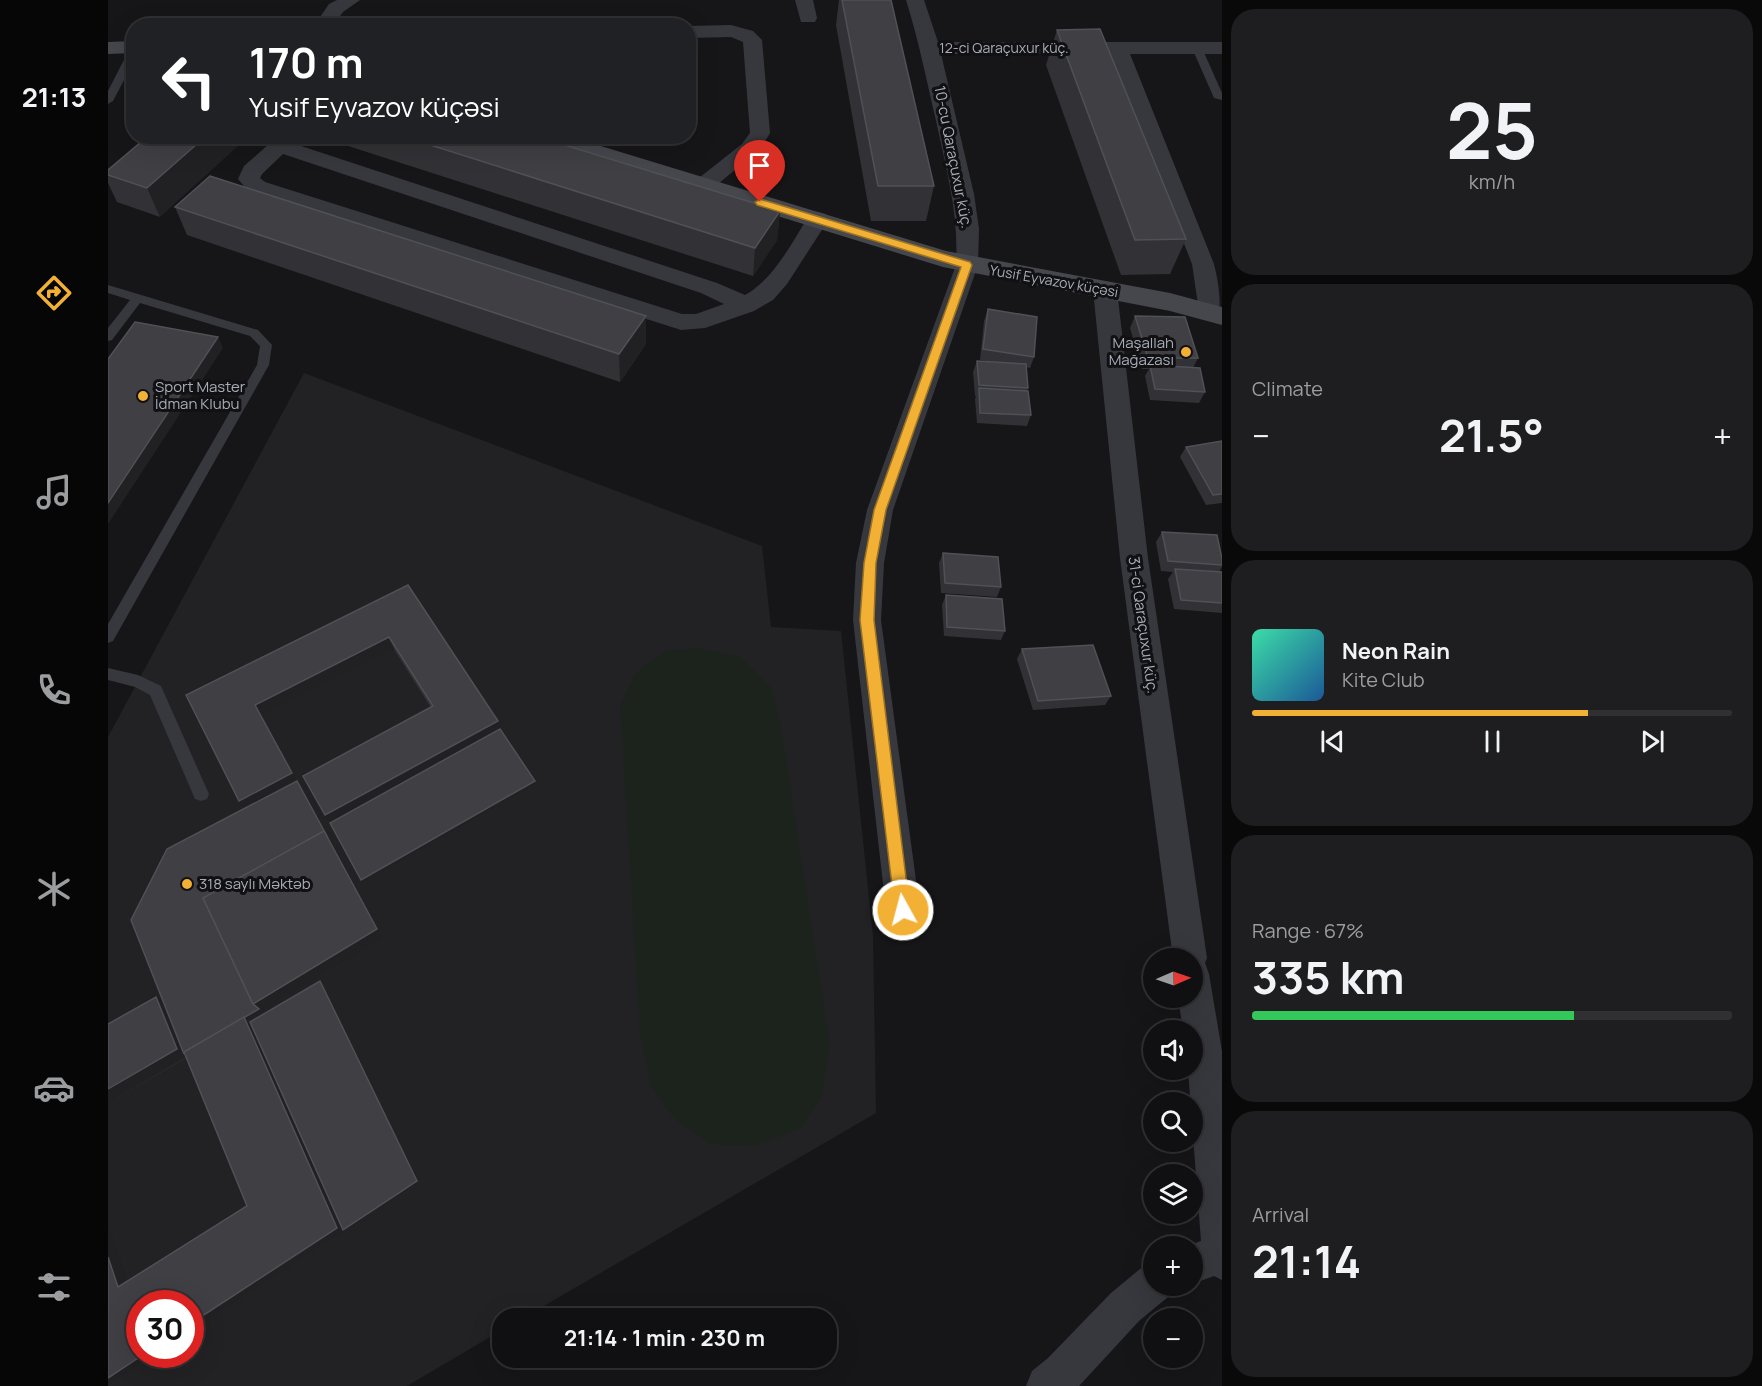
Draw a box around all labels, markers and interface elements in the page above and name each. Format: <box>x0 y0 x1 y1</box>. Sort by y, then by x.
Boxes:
text: 170 m <box>249 33 364 91</box>
street label: 12-ci Qaraçuxur küç. <box>939 38 1069 57</box>
icon: left <box>150 42 228 120</box>
text: 25 <box>1446 76 1538 182</box>
text: 21:13 <box>22 78 86 115</box>
street label: 10-cu Qaraçuxur küç. <box>929 84 978 230</box>
text: Yusif Eyvazov küçəsi <box>249 88 500 125</box>
pin <box>734 140 785 202</box>
icon: arrive <box>743 149 776 182</box>
text: km/h <box>1469 168 1515 195</box>
street label: Yusif Eyvazov küçəsi <box>988 260 1120 301</box>
icon: directions <box>33 272 75 314</box>
place label: Maşallah Mağazası <box>1109 332 1174 370</box>
marker: Maşallah Mağazası <box>1179 345 1193 359</box>
text: Climate <box>1252 375 1323 402</box>
place label: Sport Master İdman Klubu <box>155 376 246 414</box>
marker: Sport Master İdman Klubu <box>136 389 150 403</box>
text: 21.5° <box>1439 404 1544 466</box>
text: − <box>1252 413 1270 458</box>
text: + <box>1713 413 1732 458</box>
icon: music <box>33 471 75 513</box>
street label: 31-ci Qaraçuxur küç. <box>1123 555 1164 695</box>
text: Neon Rain <box>1342 636 1450 666</box>
text: Kite Club <box>1342 666 1425 693</box>
icon: phone <box>33 669 75 711</box>
icon: previous <box>1316 725 1349 758</box>
icon: pause <box>1476 725 1509 758</box>
icon: next <box>1636 725 1669 758</box>
icon: climate <box>33 868 75 910</box>
place label: 318 saylı Məktəb <box>199 873 311 894</box>
marker: 318 saylı Məktəb <box>180 877 194 891</box>
position arrow <box>871 878 935 942</box>
text: Range · 67% <box>1252 917 1364 944</box>
text: 335 km <box>1252 946 1404 1008</box>
north arrow <box>1143 948 1203 1008</box>
map controls <box>1143 948 1203 1368</box>
button: sound <box>1143 1020 1203 1080</box>
icon: car <box>33 1067 75 1109</box>
button: search <box>1143 1092 1203 1152</box>
button: layers <box>1143 1164 1203 1224</box>
text: Arrival <box>1252 1201 1309 1228</box>
text: 21:14 <box>1252 1230 1361 1292</box>
button: + <box>1143 1236 1203 1296</box>
icon: filters <box>33 1266 75 1308</box>
speed limit sign: 30 <box>126 1290 204 1368</box>
button: − <box>1143 1308 1203 1368</box>
text: 21:14 · 1 min · 230 m <box>564 1323 765 1353</box>

